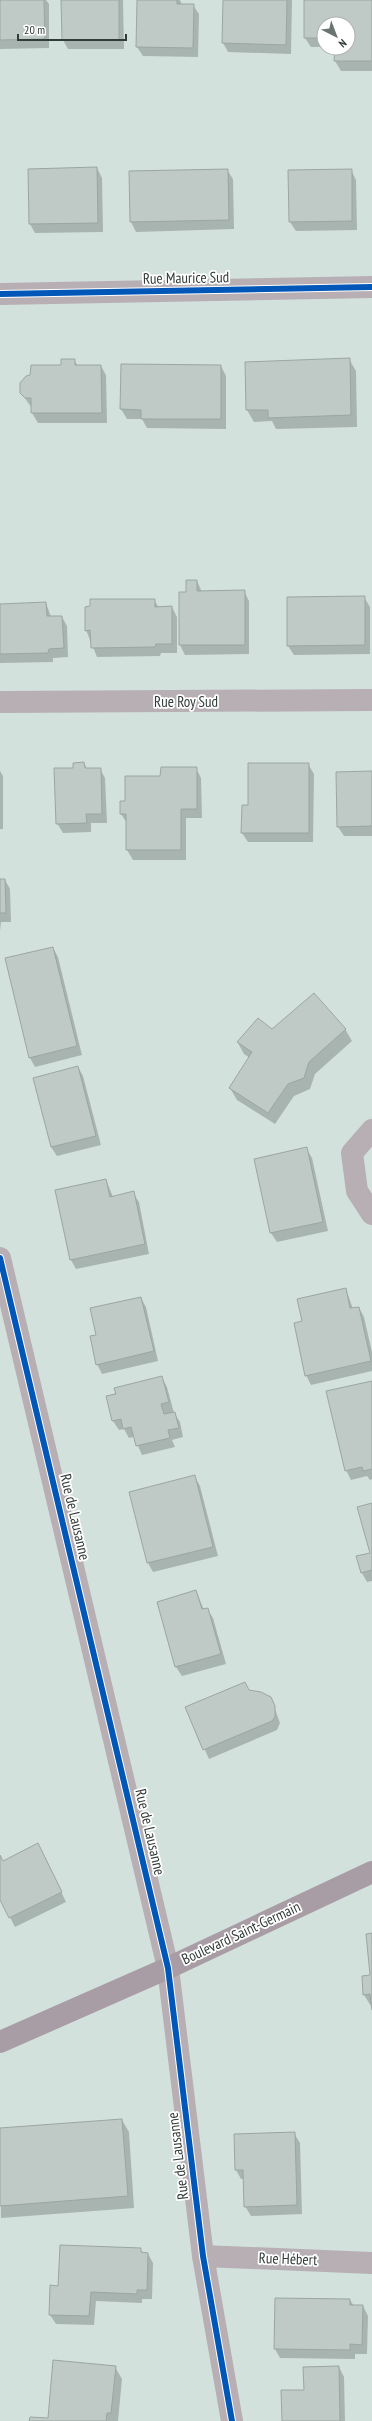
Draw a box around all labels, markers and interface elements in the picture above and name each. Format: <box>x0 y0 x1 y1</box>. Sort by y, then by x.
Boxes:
scale bar <box>18 16 126 42</box>
north arrow <box>316 16 356 56</box>
text: 20 m <box>24 22 45 37</box>
text: N <box>336 36 350 51</box>
street label: Rue Maurice Sud <box>143 267 229 288</box>
street label: Rue Roy Sud <box>154 692 218 711</box>
street label: Rue de Lausanne <box>56 1472 95 1562</box>
street label: Rue de Lausanne <box>131 1787 170 1877</box>
street label: Boulevard Saint-Germain <box>178 1897 303 1968</box>
street label: Rue de Lausanne <box>163 2111 192 2201</box>
street label: Rue Hébert <box>258 2248 318 2269</box>

